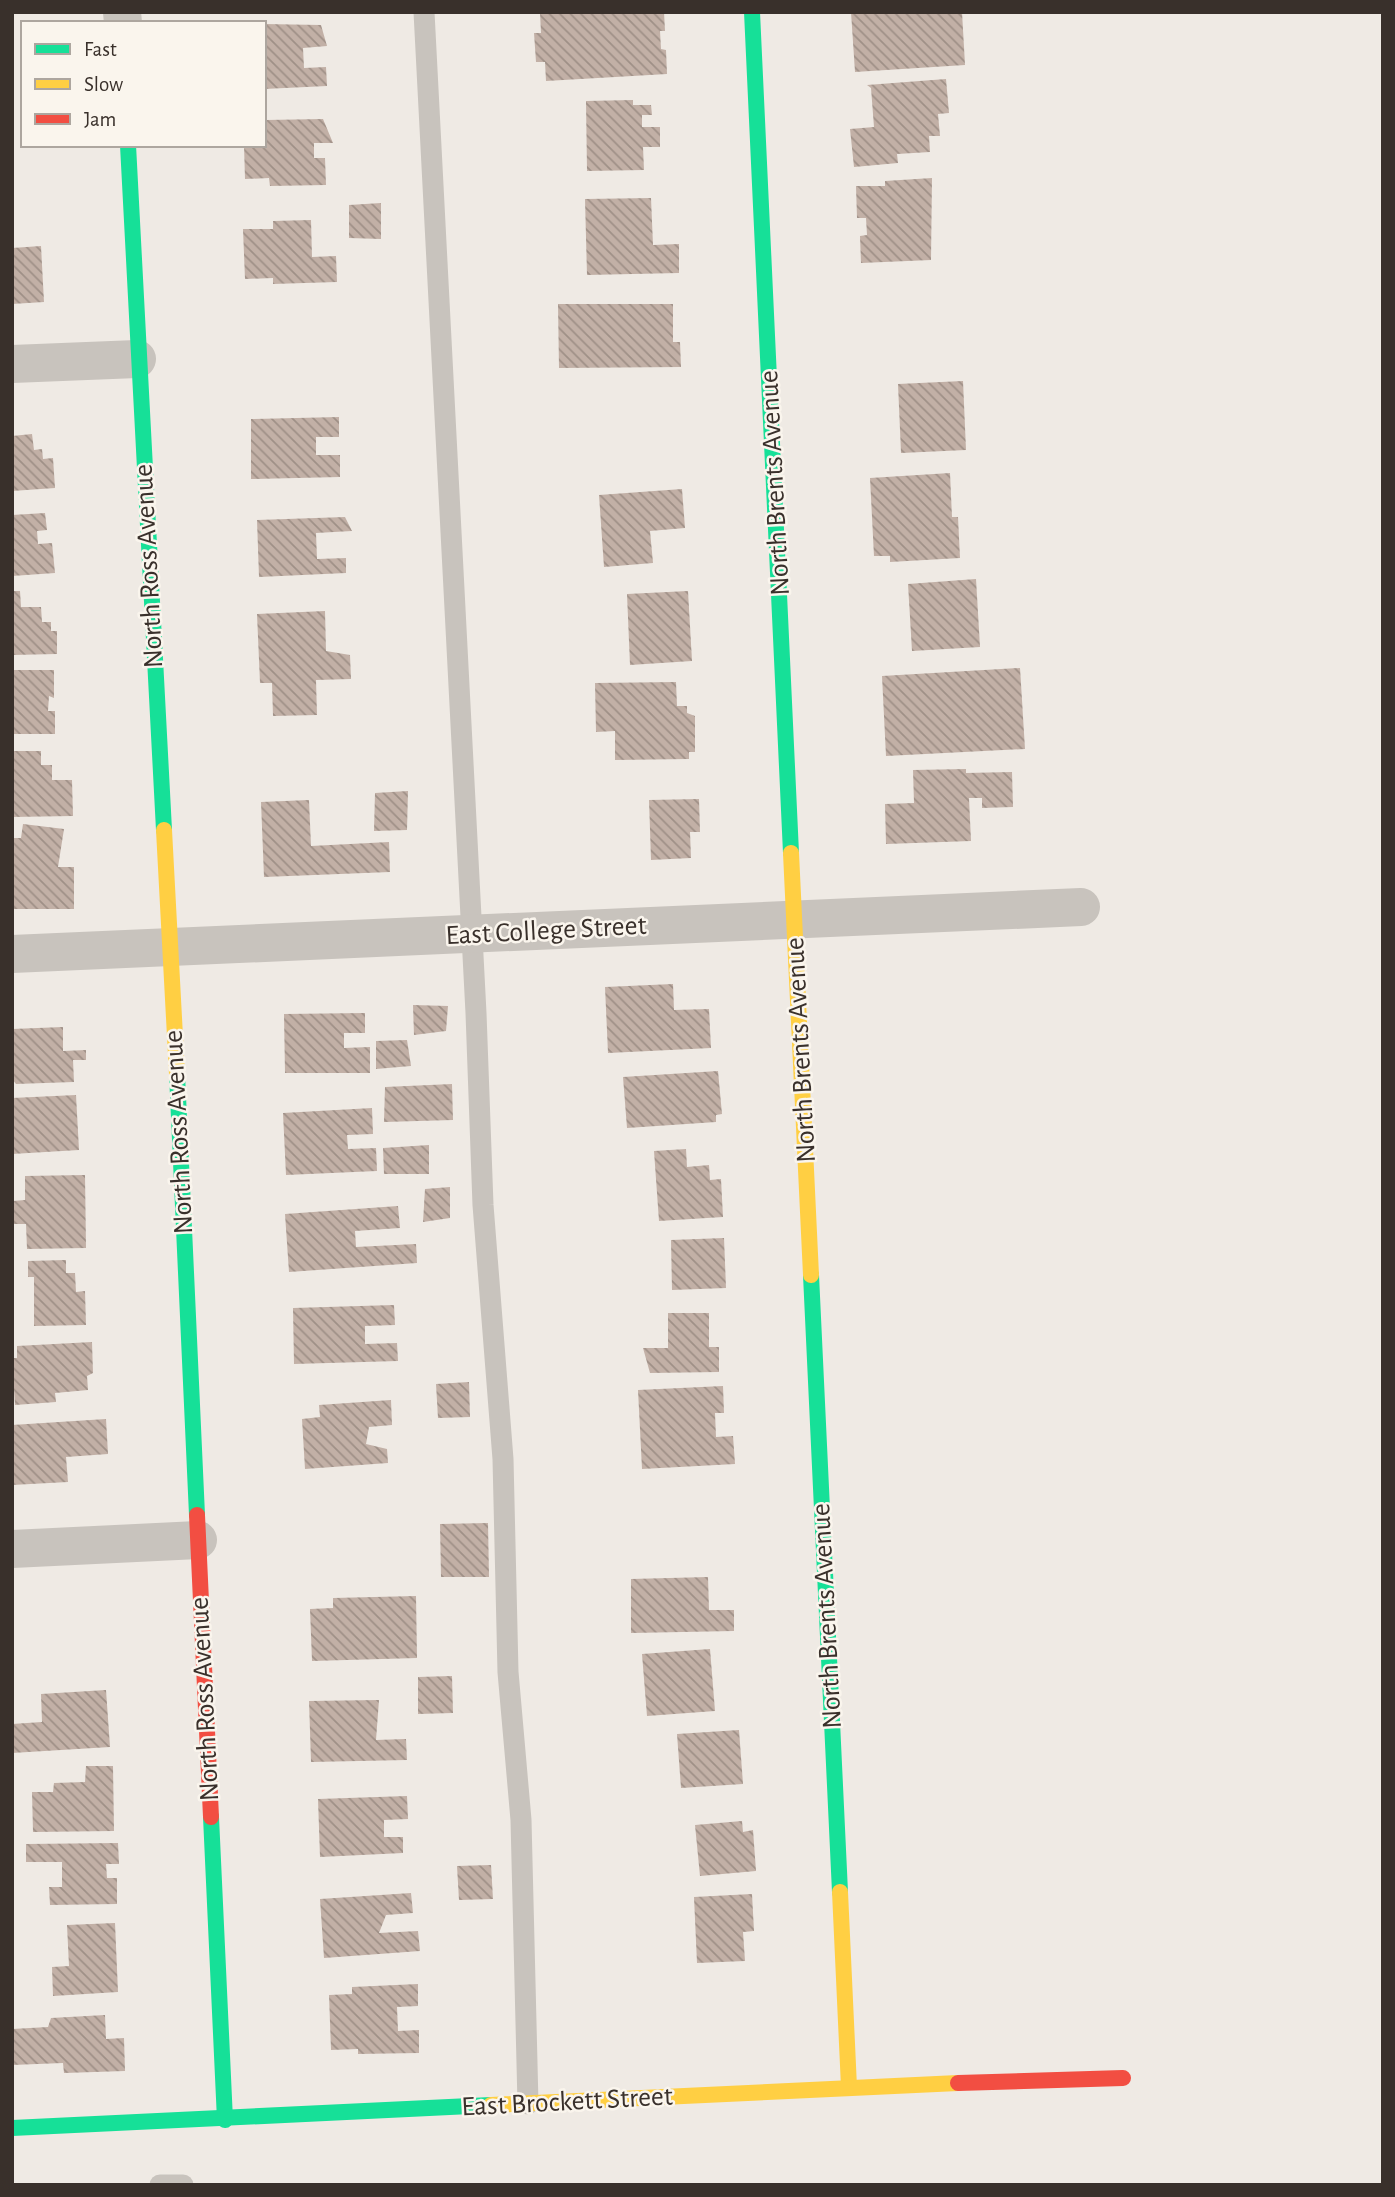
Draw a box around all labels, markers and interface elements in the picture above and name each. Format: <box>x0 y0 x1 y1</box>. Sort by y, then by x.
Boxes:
legend <box>21 21 266 147</box>
text: Fast <box>84 39 117 60</box>
text: Slow <box>84 74 123 95</box>
text: Jam <box>84 109 116 130</box>
street label: North Brents Avenue <box>755 369 795 597</box>
street label: North Ross Avenue <box>130 463 168 669</box>
street label: East College Street <box>445 912 647 950</box>
street label: North Brents Avenue <box>781 936 821 1164</box>
street label: North Ross Avenue <box>160 1029 198 1235</box>
street label: North Brents Avenue <box>807 1502 847 1730</box>
street label: North Ross Avenue <box>186 1596 224 1802</box>
street label: East Brockett Street <box>461 2082 674 2122</box>

